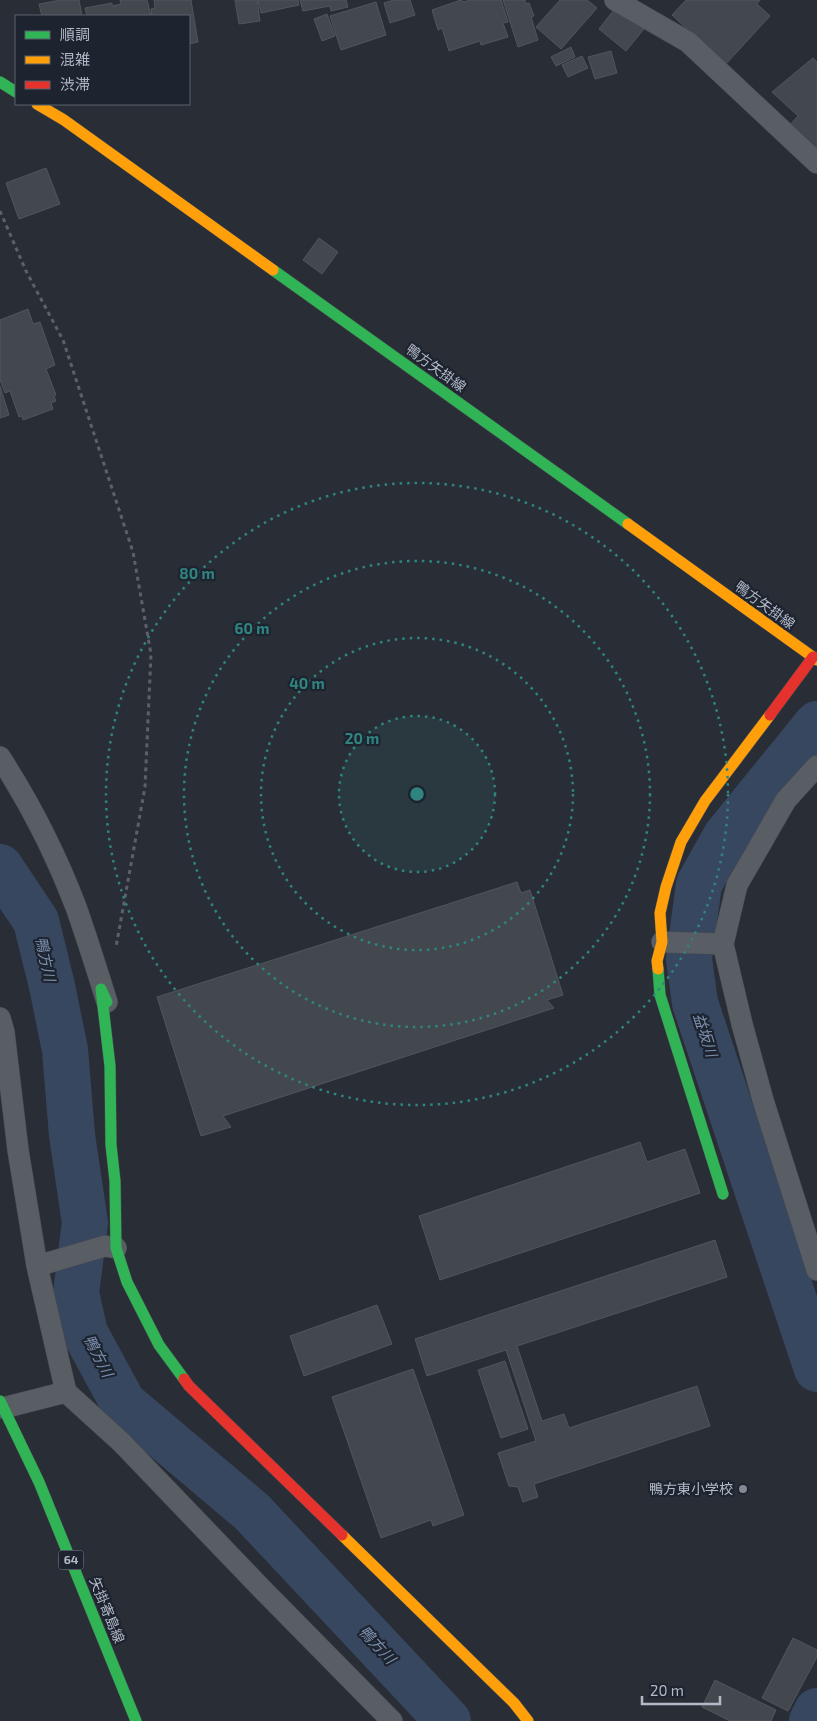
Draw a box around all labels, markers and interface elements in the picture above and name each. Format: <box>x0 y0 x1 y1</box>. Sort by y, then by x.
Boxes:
legend <box>15 15 190 105</box>
text: 順調 <box>60 25 90 43</box>
text: 混雑 <box>60 50 90 68</box>
text: 渋滞 <box>60 75 90 93</box>
street label: 鴨方矢掛線 <box>403 340 470 395</box>
text: 80 m <box>179 564 215 582</box>
street label: 鴨方矢掛線 <box>732 577 799 632</box>
text: 60 m <box>235 619 269 637</box>
text: 40 m <box>289 674 325 692</box>
text: 20 m <box>345 729 379 747</box>
centre of rings <box>408 785 426 803</box>
water label: 鴨方川 <box>32 935 60 985</box>
water label: 益坂川 <box>690 1011 722 1061</box>
water label: 鴨方川 <box>81 1331 118 1381</box>
place label: 鴨方東小学校 <box>649 1480 733 1497</box>
marker: 鴨方東小学校 <box>737 1483 749 1495</box>
road number: 64 <box>58 1550 84 1570</box>
street label: 矢掛寄島線 <box>86 1574 128 1645</box>
water label: 鴨方川 <box>356 1622 401 1668</box>
scale bar <box>642 1674 720 1706</box>
text: 20 m <box>650 1681 684 1699</box>

